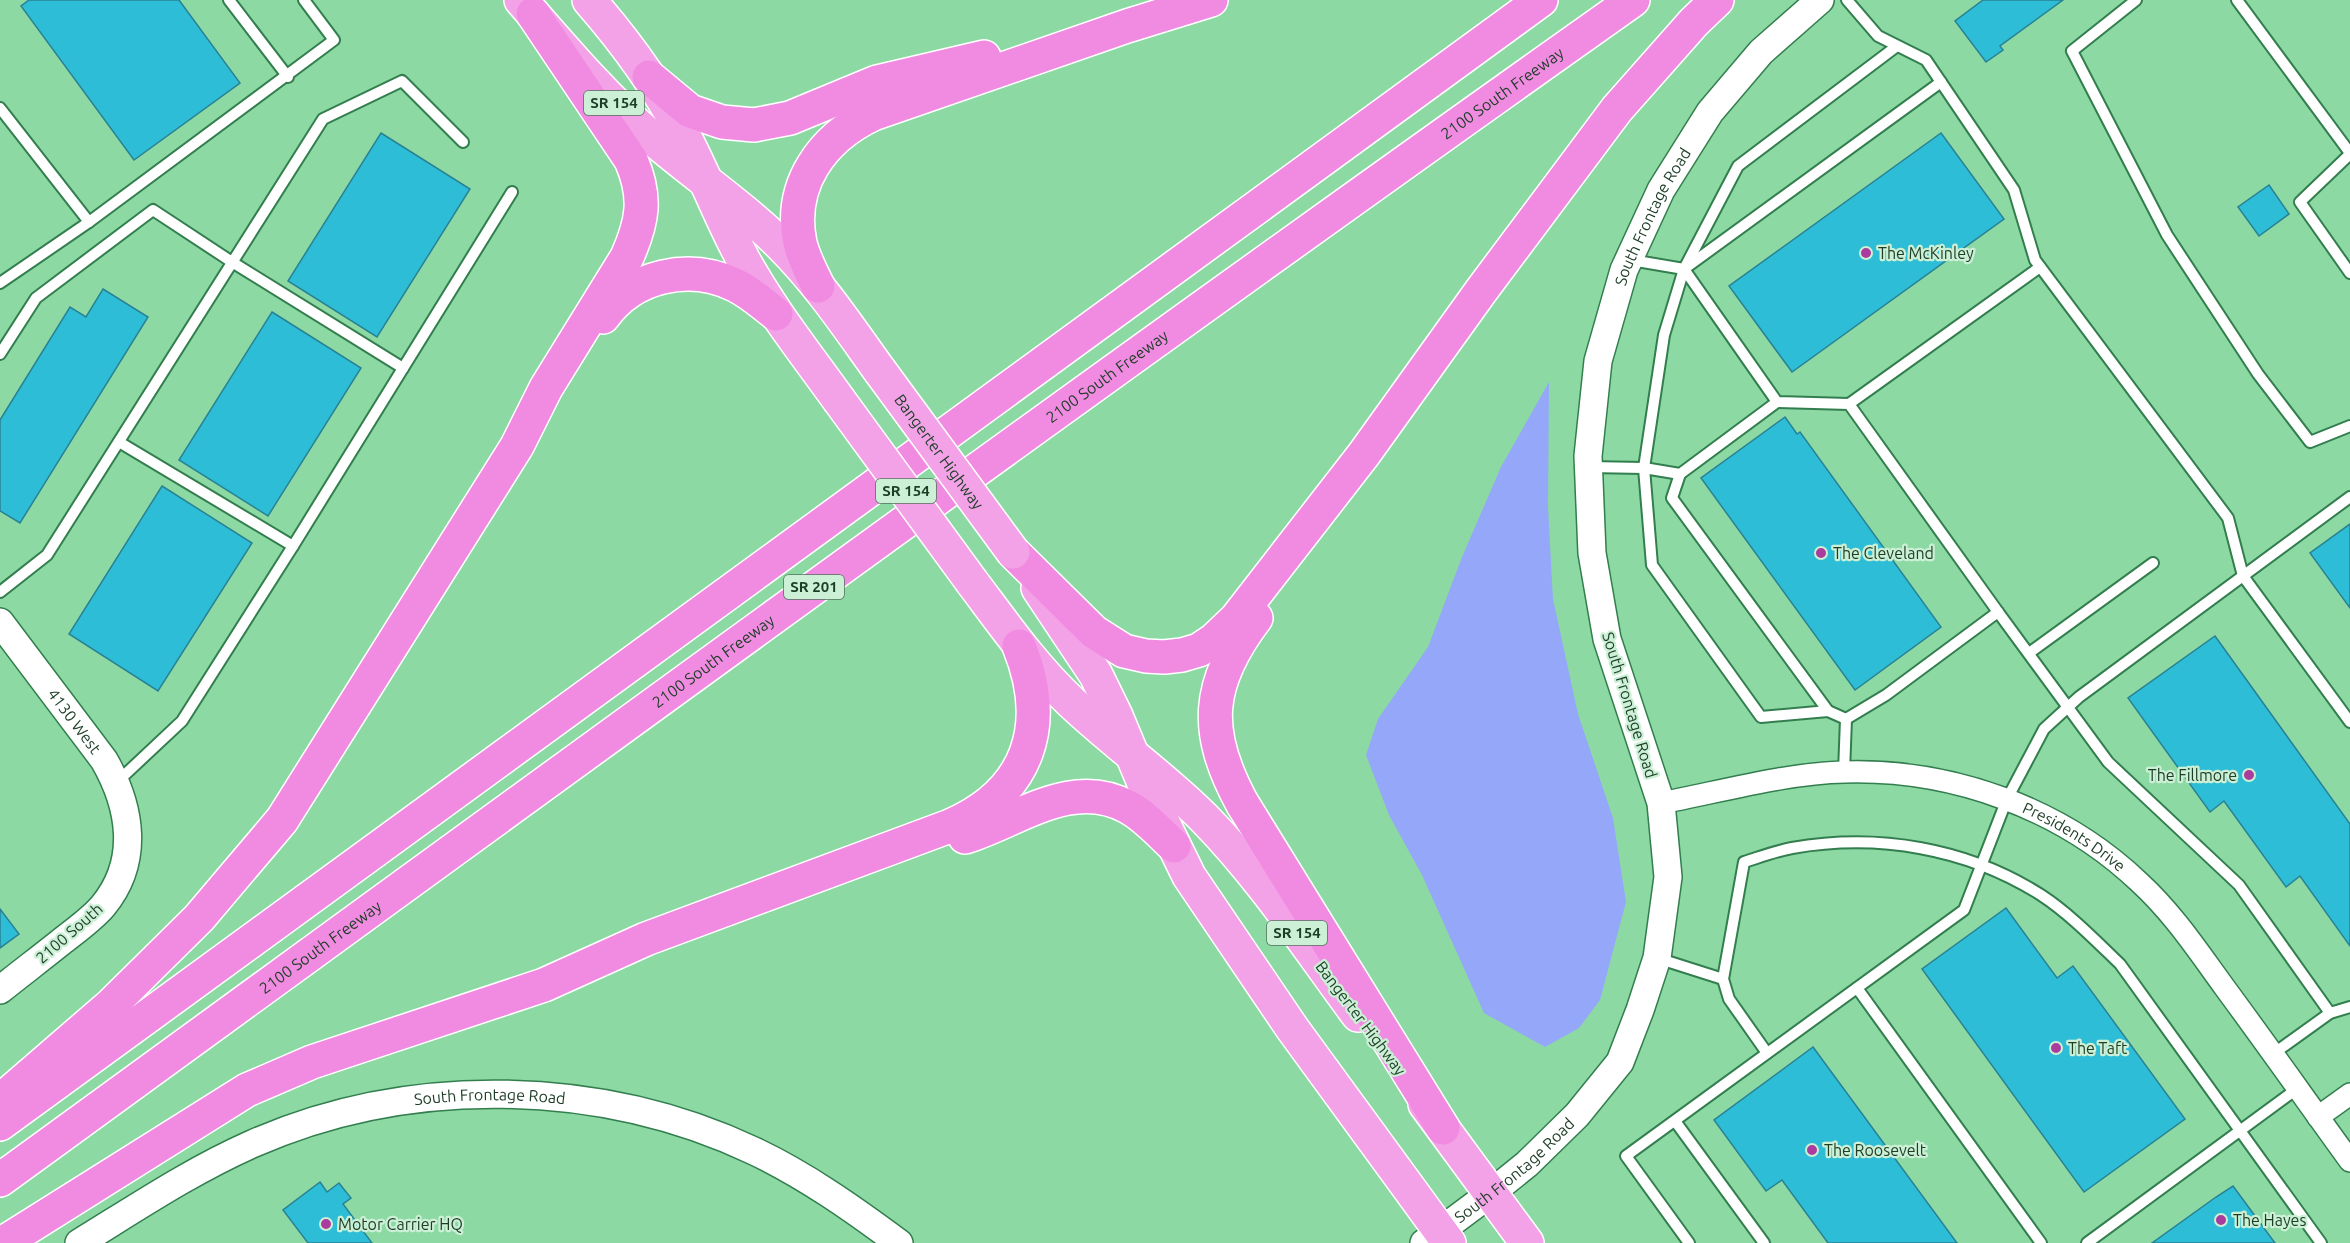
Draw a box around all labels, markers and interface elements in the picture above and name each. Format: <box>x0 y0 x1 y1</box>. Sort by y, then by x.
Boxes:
street label: 2100 South Freeway <box>1437 43 1567 143</box>
road number: SR 154 <box>584 91 644 115</box>
street label: South Frontage Road <box>1611 145 1694 288</box>
place label: The McKinley <box>1878 244 1974 262</box>
marker: The McKinley <box>1859 246 1873 260</box>
street label: 2100 South Freeway <box>1042 326 1172 426</box>
street label: Bangerter Highway <box>891 391 988 513</box>
road number: SR 154 <box>876 479 936 503</box>
place label: The Cleveland <box>1833 544 1934 562</box>
marker: The Cleveland <box>1814 546 1828 560</box>
road number: SR 201 <box>784 575 844 599</box>
street label: 2100 South Freeway <box>649 611 778 711</box>
street label: South Frontage Road <box>1599 630 1661 780</box>
street label: 4130 West <box>44 685 105 758</box>
place label: The Fillmore <box>2148 766 2237 784</box>
marker: The Fillmore <box>2242 768 2256 782</box>
street label: Presidents Drive <box>2020 798 2129 875</box>
street label: 2100 South Freeway <box>256 897 385 997</box>
street label: 2100 South <box>32 899 106 967</box>
road number: SR 154 <box>1267 921 1327 945</box>
street label: Bangerter Highway <box>1312 957 1410 1079</box>
place label: The Taft <box>2068 1039 2128 1057</box>
marker: The Taft <box>2049 1041 2063 1055</box>
street label: South Frontage Road <box>413 1085 566 1108</box>
street label: South Frontage Road <box>1451 1114 1578 1226</box>
place label: The Roosevelt <box>1824 1141 1927 1159</box>
marker: The Roosevelt <box>1805 1143 1819 1157</box>
place label: The Hayes <box>2233 1211 2306 1229</box>
marker: The Hayes <box>2214 1213 2228 1227</box>
place label: Motor Carrier HQ <box>338 1215 463 1233</box>
marker: Motor Carrier HQ <box>319 1217 333 1231</box>

